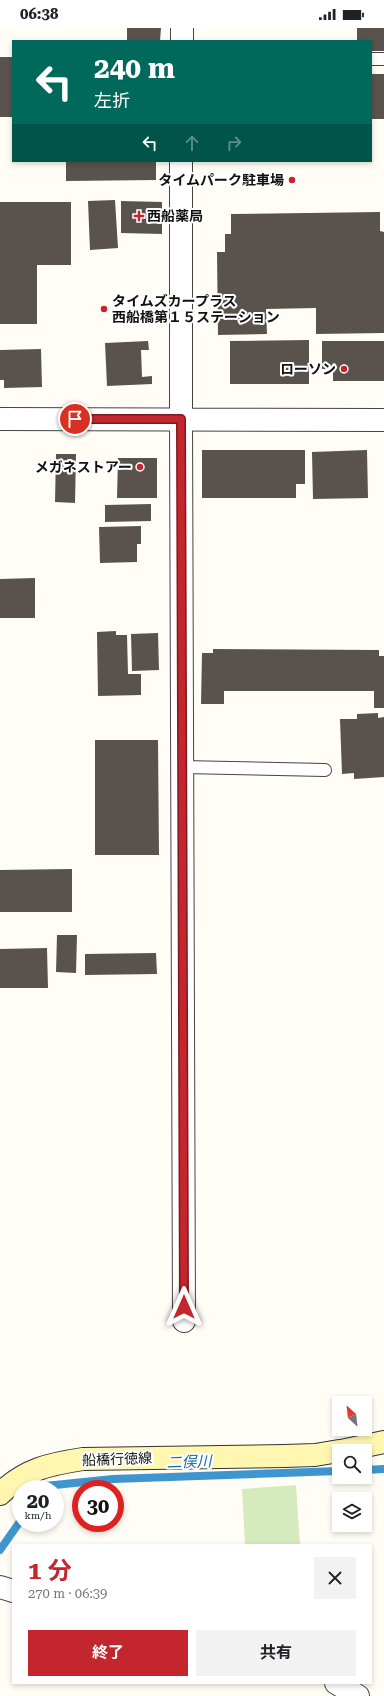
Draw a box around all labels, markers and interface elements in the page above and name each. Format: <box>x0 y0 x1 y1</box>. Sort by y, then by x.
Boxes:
text: 06:38 <box>20 5 58 23</box>
text: 240 m <box>94 52 175 85</box>
icon: left <box>28 56 80 108</box>
text: 左折 <box>94 90 130 111</box>
icon: left <box>139 132 161 154</box>
icon: ahead <box>181 132 203 154</box>
icon: right <box>223 132 245 154</box>
place label: タイムパーク駐車場 <box>158 172 284 188</box>
marker: タイムパーク駐車場 <box>287 175 297 185</box>
place label: 西船薬局 <box>147 208 203 224</box>
marker: 西船薬局 <box>134 211 144 221</box>
place label: タイムズカープラス 西船橋第１５ステーション <box>112 293 280 325</box>
marker: タイムズカープラス 西船橋第１５ステーション <box>99 304 109 314</box>
place label: ローソン <box>280 361 336 377</box>
marker: ローソン <box>339 364 349 374</box>
pin <box>58 402 92 436</box>
icon: arrive <box>64 408 86 430</box>
place label: メガネストアー <box>35 459 132 475</box>
marker: メガネストアー <box>135 462 145 472</box>
position arrow <box>163 1286 205 1328</box>
north arrow <box>332 1396 372 1436</box>
map controls <box>332 1396 372 1532</box>
button: search <box>332 1444 372 1484</box>
street label: 船橋行徳線 <box>82 1450 152 1468</box>
water label: 二俣川 <box>166 1452 214 1472</box>
speed limit sign: 30 <box>72 1480 124 1532</box>
text: 20 <box>27 1489 49 1513</box>
button: layers <box>332 1492 372 1532</box>
text: km/h <box>25 1510 51 1521</box>
text: 1 分 <box>28 1557 72 1585</box>
button: close <box>314 1557 356 1599</box>
text: 270 m · 06:39 <box>28 1586 107 1601</box>
button: 終了 <box>28 1630 188 1676</box>
button: 共有 <box>196 1630 356 1676</box>

